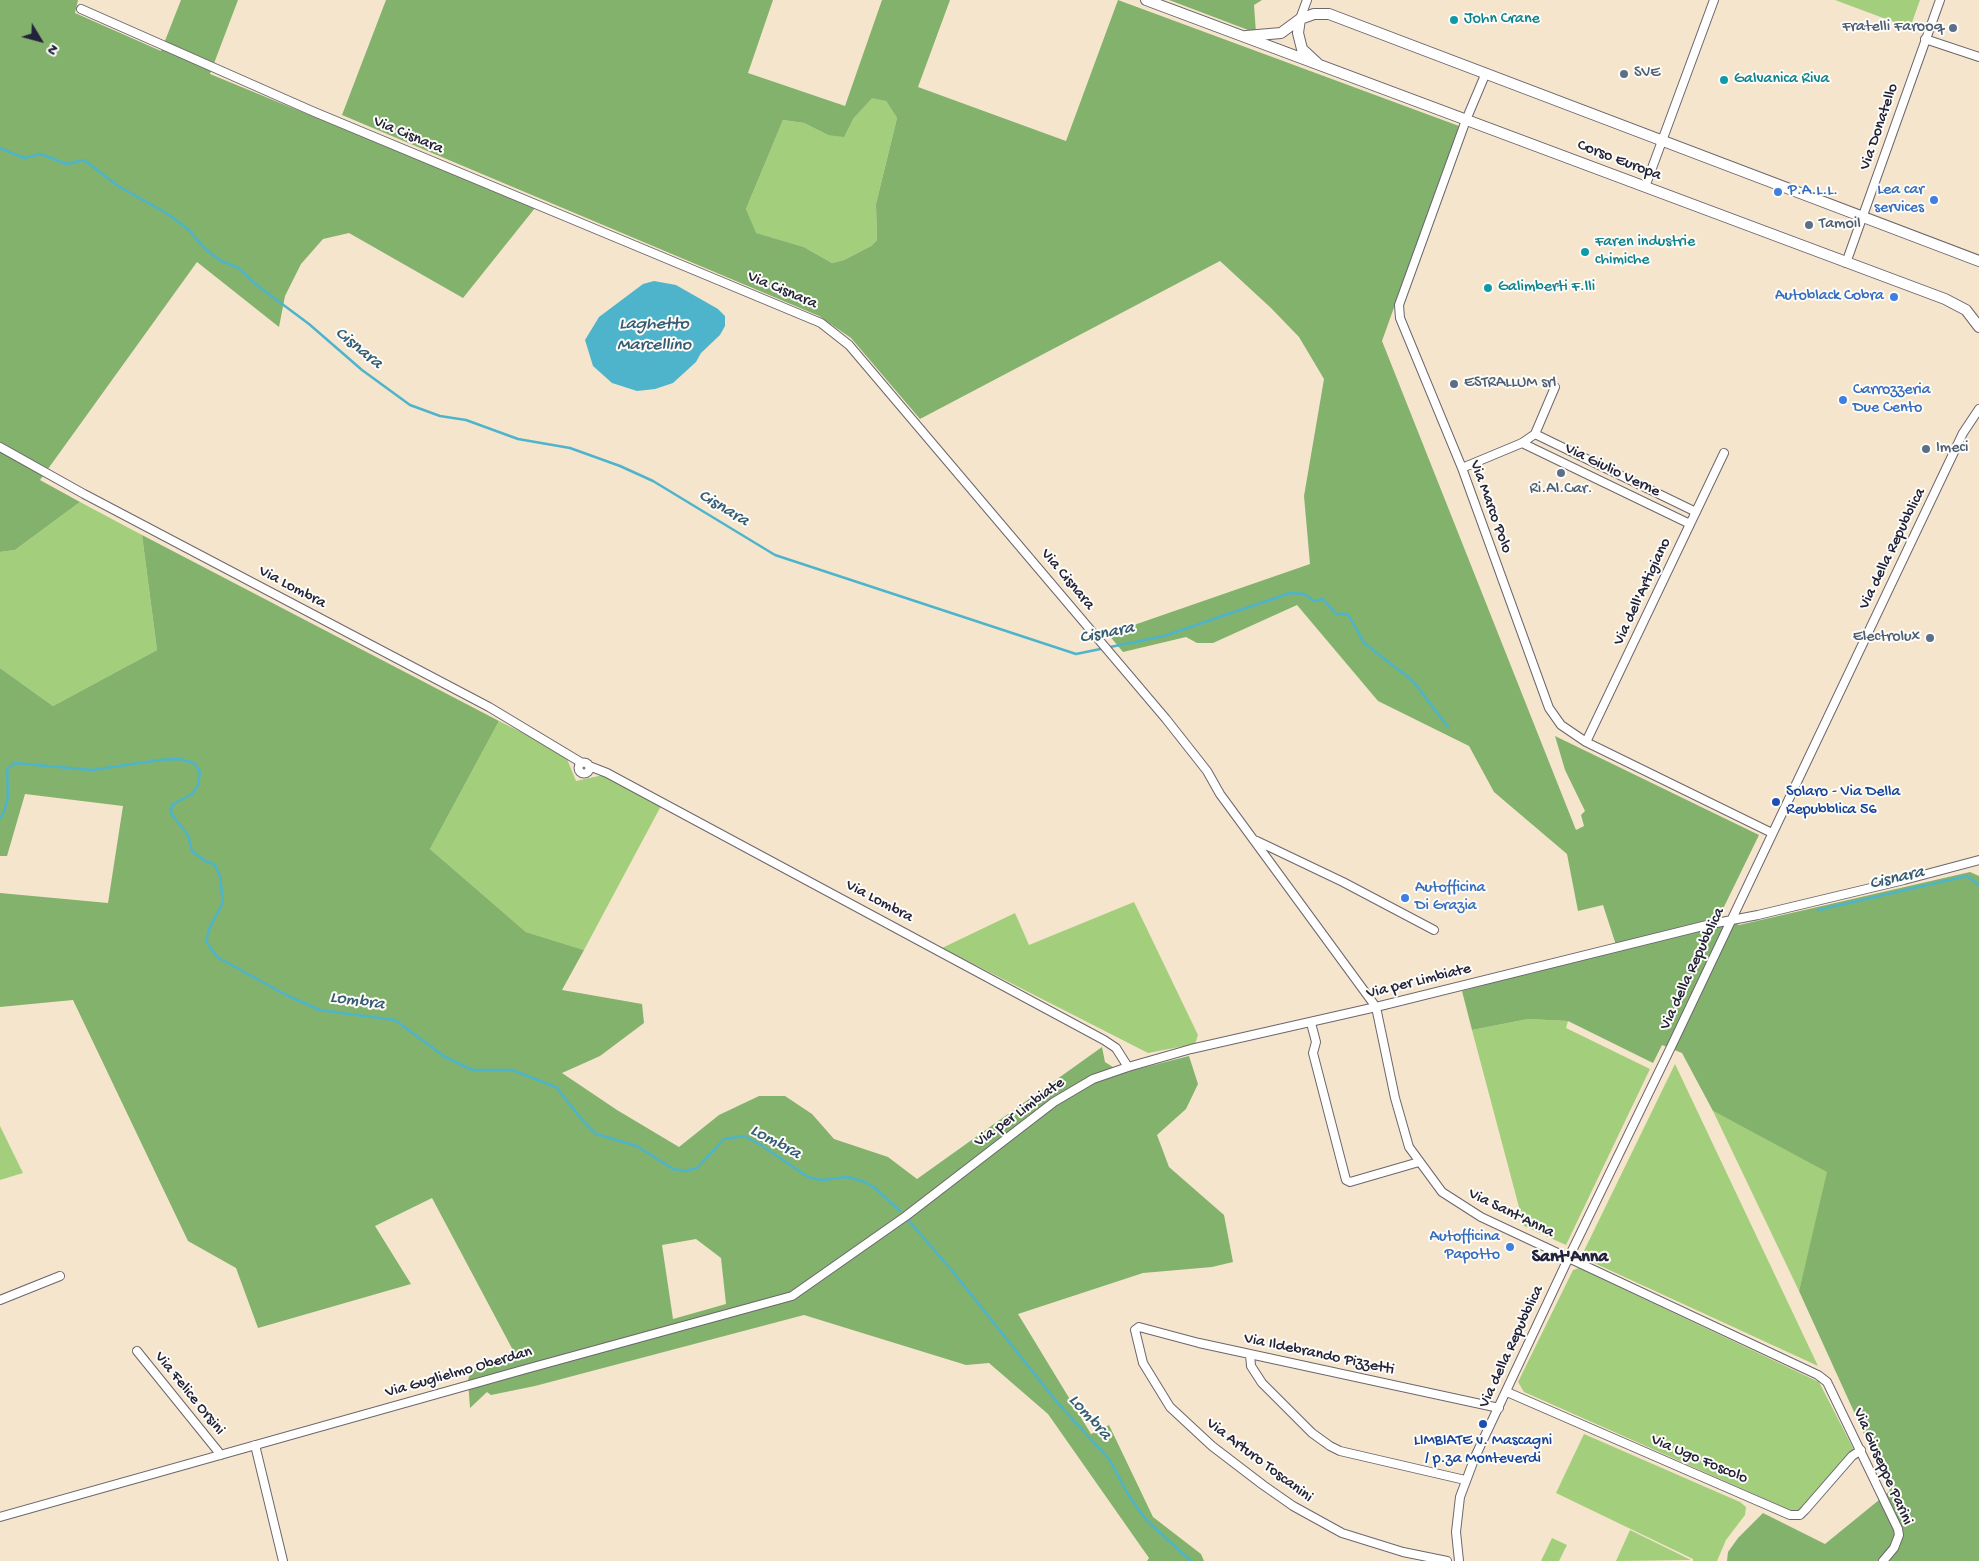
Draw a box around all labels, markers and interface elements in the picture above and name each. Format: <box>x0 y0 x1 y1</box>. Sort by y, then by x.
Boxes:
place label: John Crane <box>1464 10 1540 30</box>
marker: John Crane <box>1448 14 1460 26</box>
north arrow <box>15 15 65 65</box>
place label: Fratelli Farooq <box>1842 18 1943 38</box>
marker: Fratelli Farooq <box>1947 22 1959 34</box>
text: N <box>43 41 62 58</box>
place label: SVE <box>1634 64 1660 84</box>
marker: SVE <box>1618 68 1630 80</box>
place label: Galvanica Riva <box>1734 70 1829 90</box>
marker: Galvanica Riva <box>1718 74 1730 86</box>
street label: Via Donatello <box>1856 81 1904 173</box>
street label: Via Cisnara <box>370 113 446 159</box>
street label: Corso Europa <box>1574 136 1664 186</box>
place label: Lea car services <box>1874 181 1924 219</box>
place label: P.A.L.L. <box>1788 182 1838 202</box>
marker: P.A.L.L. <box>1772 186 1784 198</box>
marker: Lea car services <box>1928 194 1940 206</box>
place label: Tamoil <box>1819 215 1861 235</box>
marker: Tamoil <box>1803 219 1815 231</box>
place label: Faren industrie chimiche <box>1595 233 1695 271</box>
marker: Faren industrie chimiche <box>1579 246 1591 258</box>
street label: Via Cisnara <box>744 268 820 314</box>
place label: Galimberti F.lli <box>1498 278 1595 298</box>
marker: Galimberti F.lli <box>1482 282 1494 294</box>
place label: Autoblack Cobra <box>1775 287 1884 307</box>
marker: Autoblack Cobra <box>1888 291 1900 303</box>
water label: Laghetto Marcellino <box>617 314 691 356</box>
water label: Cisnara <box>330 323 386 375</box>
place label: ESTRALLUM srl <box>1464 374 1556 394</box>
marker: ESTRALLUM srl <box>1448 378 1460 390</box>
place label: Carrozzeria Due Cento <box>1853 381 1931 419</box>
marker: Carrozzeria Due Cento <box>1837 394 1849 406</box>
place label: Imeci <box>1936 439 1968 459</box>
street label: Via Giulio Verne <box>1561 440 1663 502</box>
marker: Imeci <box>1920 443 1932 455</box>
street label: Via Marco Polo <box>1464 458 1516 556</box>
marker: Ri.Al.Car. <box>1555 467 1567 479</box>
place label: Ri.Al.Car. <box>1529 480 1593 500</box>
street label: Via della Repubblica <box>1855 485 1931 613</box>
water label: Cisnara <box>694 486 752 532</box>
street label: Via dell'Artigiano <box>1610 535 1676 649</box>
street label: Via Cisnara <box>1036 545 1098 615</box>
street label: Via Lombra <box>255 562 329 614</box>
water label: Cisnara <box>1078 618 1136 650</box>
place label: Electrolux <box>1853 628 1920 648</box>
marker: Electrolux <box>1924 632 1936 644</box>
place label: Solaro - Via Della Repubblica 56 <box>1786 783 1900 821</box>
marker: Solaro - Via Della Repubblica 56 <box>1770 796 1782 808</box>
water label: Cisnara <box>1868 862 1926 896</box>
street label: Via Lombra <box>842 876 916 928</box>
place label: Autofficina Di Grazia <box>1415 879 1485 917</box>
marker: Autofficina Di Grazia <box>1399 892 1411 904</box>
street label: Via della Repubblica <box>1656 905 1730 1033</box>
street label: Via per Limbiate <box>1365 960 1473 1004</box>
water label: Lombra <box>328 988 386 1016</box>
street label: Via per Limbiate <box>971 1074 1069 1152</box>
water label: Lombra <box>746 1120 804 1166</box>
street label: Via Sant'Anna <box>1465 1185 1557 1243</box>
place label: Autofficina Papotto <box>1430 1228 1500 1266</box>
marker: Autofficina Papotto <box>1504 1241 1516 1253</box>
district label: Sant'Anna <box>1532 1247 1608 1269</box>
street label: Via della Repubblica <box>1475 1283 1549 1411</box>
street label: Via Ildebrando Pizzetti <box>1242 1330 1396 1380</box>
street label: Via Guglielmo Oberdan <box>383 1343 535 1403</box>
street label: Via Felice Orsini <box>150 1348 228 1440</box>
water label: Lombra <box>1063 1390 1115 1446</box>
street label: Via Giuseppe Parini <box>1848 1406 1916 1528</box>
street label: Via Arturo Toscanini <box>1202 1415 1316 1507</box>
marker: LIMBIATE v. Mascagni / p.za Monteverdi <box>1477 1418 1489 1430</box>
street label: Via Ugo Foscolo <box>1648 1431 1750 1489</box>
place label: LIMBIATE v. Mascagni / p.za Monteverdi <box>1414 1432 1552 1470</box>

